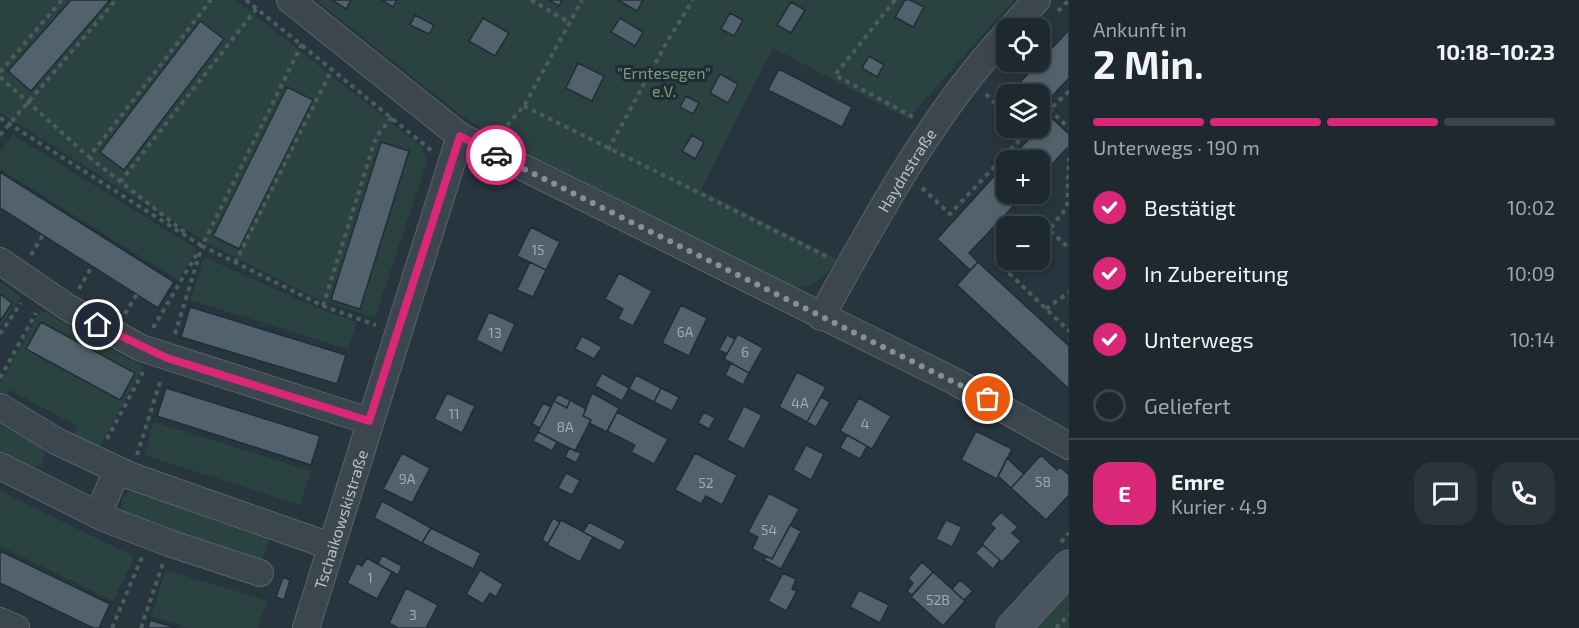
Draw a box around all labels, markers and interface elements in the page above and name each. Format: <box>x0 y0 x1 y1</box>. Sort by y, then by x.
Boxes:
text: Ankunft in <box>1093 17 1187 41</box>
map controls <box>996 18 1050 270</box>
button: locate <box>996 18 1050 72</box>
text: 10:18–10:23 <box>1437 38 1555 64</box>
text: 2 Min. <box>1093 40 1204 87</box>
park label: "Erntesegen" e.V. <box>617 63 711 100</box>
button: layers <box>996 84 1050 138</box>
street label: Haydnstraße <box>873 124 939 215</box>
courier <box>466 125 526 185</box>
text: Unterwegs · 190 m <box>1093 135 1260 159</box>
icon: car <box>480 139 513 172</box>
button: + <box>996 150 1050 204</box>
icon: check <box>1093 191 1126 224</box>
text: Bestätigt <box>1144 194 1236 220</box>
text: 10:02 <box>1507 195 1555 219</box>
button: − <box>996 216 1050 270</box>
house number: 15 <box>531 241 545 258</box>
icon: check <box>1093 257 1126 290</box>
text: In Zubereitung <box>1144 260 1289 286</box>
text: 10:09 <box>1507 261 1555 285</box>
pin <box>72 299 123 350</box>
icon: home <box>81 308 114 341</box>
house number: 6A <box>677 323 694 340</box>
icon: check <box>1093 323 1126 356</box>
house number: 13 <box>488 324 502 341</box>
text: Unterwegs <box>1144 326 1254 352</box>
text: 10:14 <box>1510 327 1555 351</box>
house number: 6 <box>741 343 749 360</box>
pin <box>962 373 1013 424</box>
icon: bag <box>971 382 1004 415</box>
text: Geliefert <box>1144 392 1231 418</box>
house number: 4A <box>791 394 809 411</box>
house number: 11 <box>448 405 460 422</box>
house number: 4 <box>861 415 869 432</box>
house number: 8A <box>556 418 574 435</box>
street label: Tschaikowskistraße <box>309 447 371 591</box>
button: chat <box>1414 462 1477 525</box>
button: phone <box>1492 462 1555 525</box>
text: Emre <box>1171 468 1225 494</box>
house number: 9A <box>399 470 416 487</box>
house number: 58 <box>1035 473 1051 490</box>
house number: 52 <box>698 474 714 491</box>
text: E <box>1118 480 1131 506</box>
text: Kurier · 4.9 <box>1171 494 1267 518</box>
house number: 54 <box>761 521 777 538</box>
house number: 1 <box>367 569 373 586</box>
house number: 52B <box>926 591 950 608</box>
house number: 3 <box>409 606 417 623</box>

